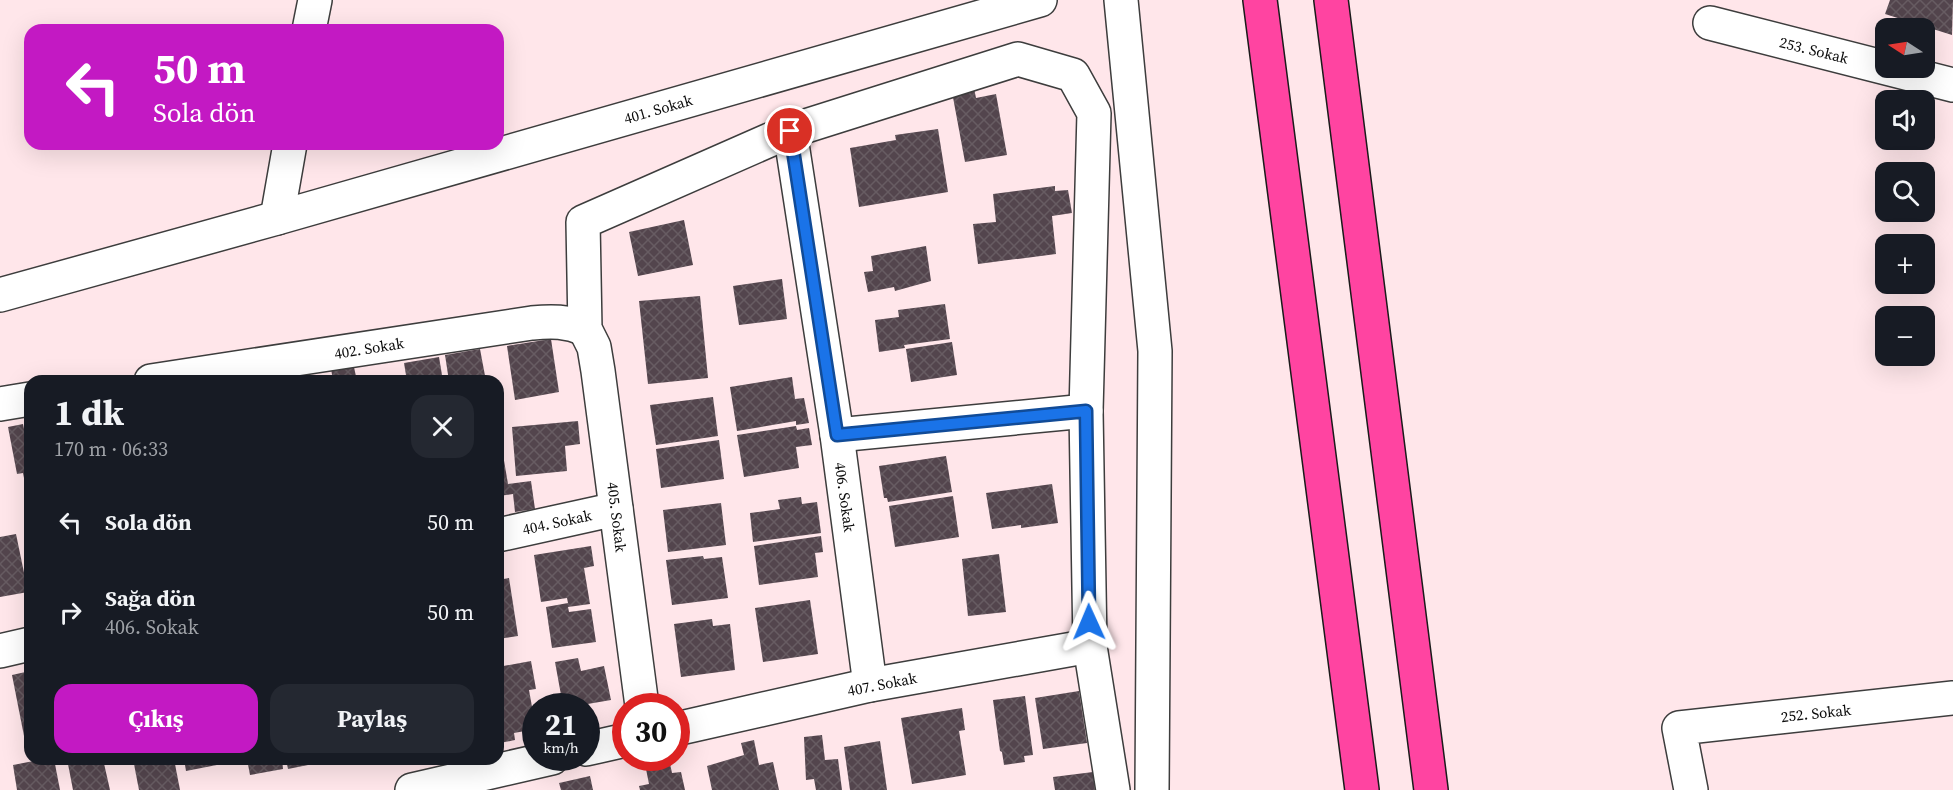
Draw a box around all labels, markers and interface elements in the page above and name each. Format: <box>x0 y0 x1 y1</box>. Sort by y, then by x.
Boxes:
north arrow <box>1875 18 1935 78</box>
map controls <box>1875 18 1935 366</box>
street label: 253. Sokak <box>1777 31 1851 69</box>
text: 50 m <box>153 39 246 97</box>
icon: left <box>54 48 132 126</box>
street label: 401. Sokak <box>621 89 695 129</box>
button: sound <box>1875 90 1935 150</box>
text: Sola dön <box>153 94 256 131</box>
pin <box>764 105 815 156</box>
icon: arrive <box>773 114 806 147</box>
button: search <box>1875 162 1935 222</box>
button: + <box>1875 234 1935 294</box>
button: − <box>1875 306 1935 366</box>
street label: 402. Sokak <box>333 332 406 364</box>
text: 1 dk <box>54 388 124 437</box>
button: close <box>411 395 474 458</box>
text: 170 m · 06:33 <box>54 435 168 463</box>
street label: 406. Sokak <box>830 461 860 534</box>
street label: 405. Sokak <box>602 481 632 554</box>
street label: 404. Sokak <box>520 504 594 540</box>
icon: left <box>54 506 87 539</box>
text: Sola dön <box>105 507 192 537</box>
text: 50 m <box>427 507 474 537</box>
text: Sağa dön <box>105 583 195 613</box>
position arrow <box>1057 590 1121 654</box>
icon: right <box>54 596 87 629</box>
text: 50 m <box>427 597 474 627</box>
text: 406. Sokak <box>105 613 199 641</box>
street label: 407. Sokak <box>845 667 919 701</box>
button: Çıkış <box>54 684 258 753</box>
button: Paylaş <box>270 684 474 753</box>
speed limit sign: 30 <box>612 693 690 771</box>
street label: 252. Sokak <box>1780 699 1853 727</box>
text: 21 <box>545 704 577 745</box>
text: km/h <box>543 737 579 758</box>

